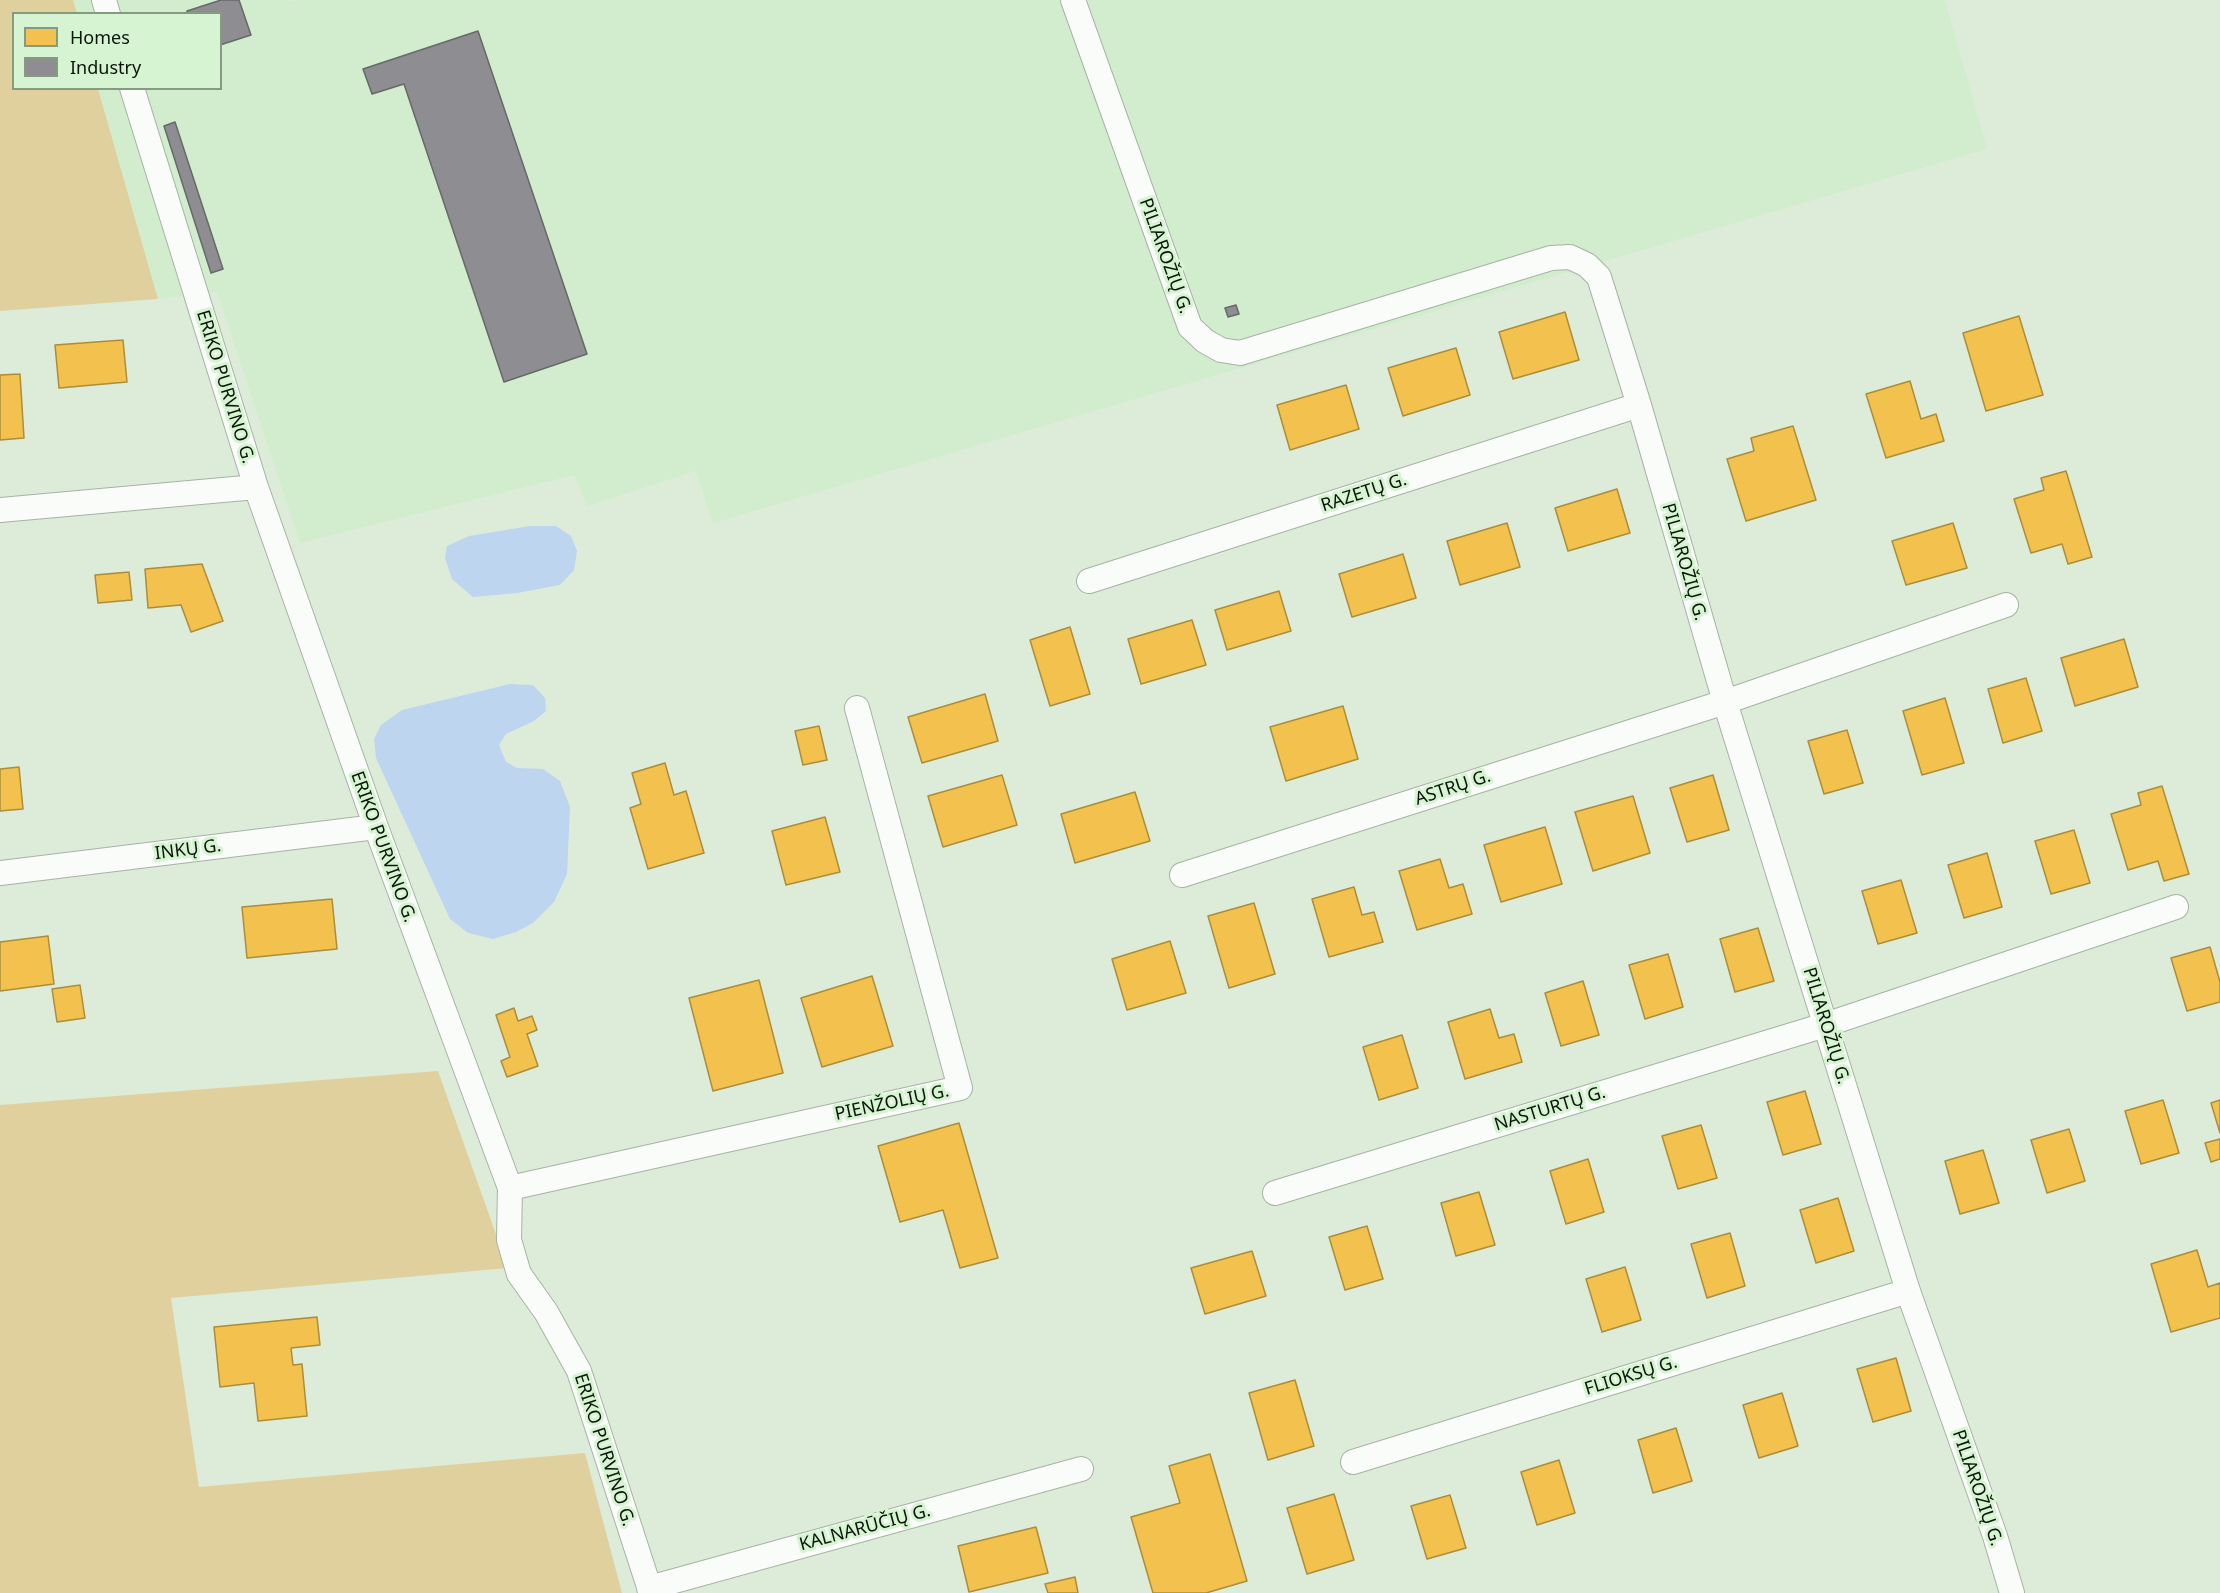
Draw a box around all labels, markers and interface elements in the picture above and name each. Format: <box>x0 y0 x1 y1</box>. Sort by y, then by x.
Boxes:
legend <box>12 12 222 90</box>
text: Homes <box>70 25 130 49</box>
text: Industry <box>70 55 141 79</box>
street label: PILIAROŽIŲ G. <box>1134 195 1196 317</box>
street label: ERIKO PURVINO G. <box>191 308 259 466</box>
street label: RAZETŲ G. <box>1318 469 1410 517</box>
street label: PILIAROŽIŲ G. <box>1657 501 1711 623</box>
street label: ASTRŲ G. <box>1412 766 1494 810</box>
street label: ERIKO PURVINO G. <box>346 768 420 926</box>
street label: INKŲ G. <box>154 835 222 865</box>
street label: PILIAROŽIŲ G. <box>1798 965 1854 1087</box>
street label: PIENŽOLIŲ G. <box>833 1080 951 1126</box>
street label: NASTURTŲ G. <box>1492 1082 1608 1136</box>
street label: FLIOKSŲ G. <box>1582 1352 1680 1400</box>
street label: ERIKO PURVINO G. <box>569 1371 639 1529</box>
street label: PILIAROŽIŲ G. <box>1947 1427 2007 1549</box>
street label: KALNARŪČIŲ G. <box>797 1500 933 1556</box>

